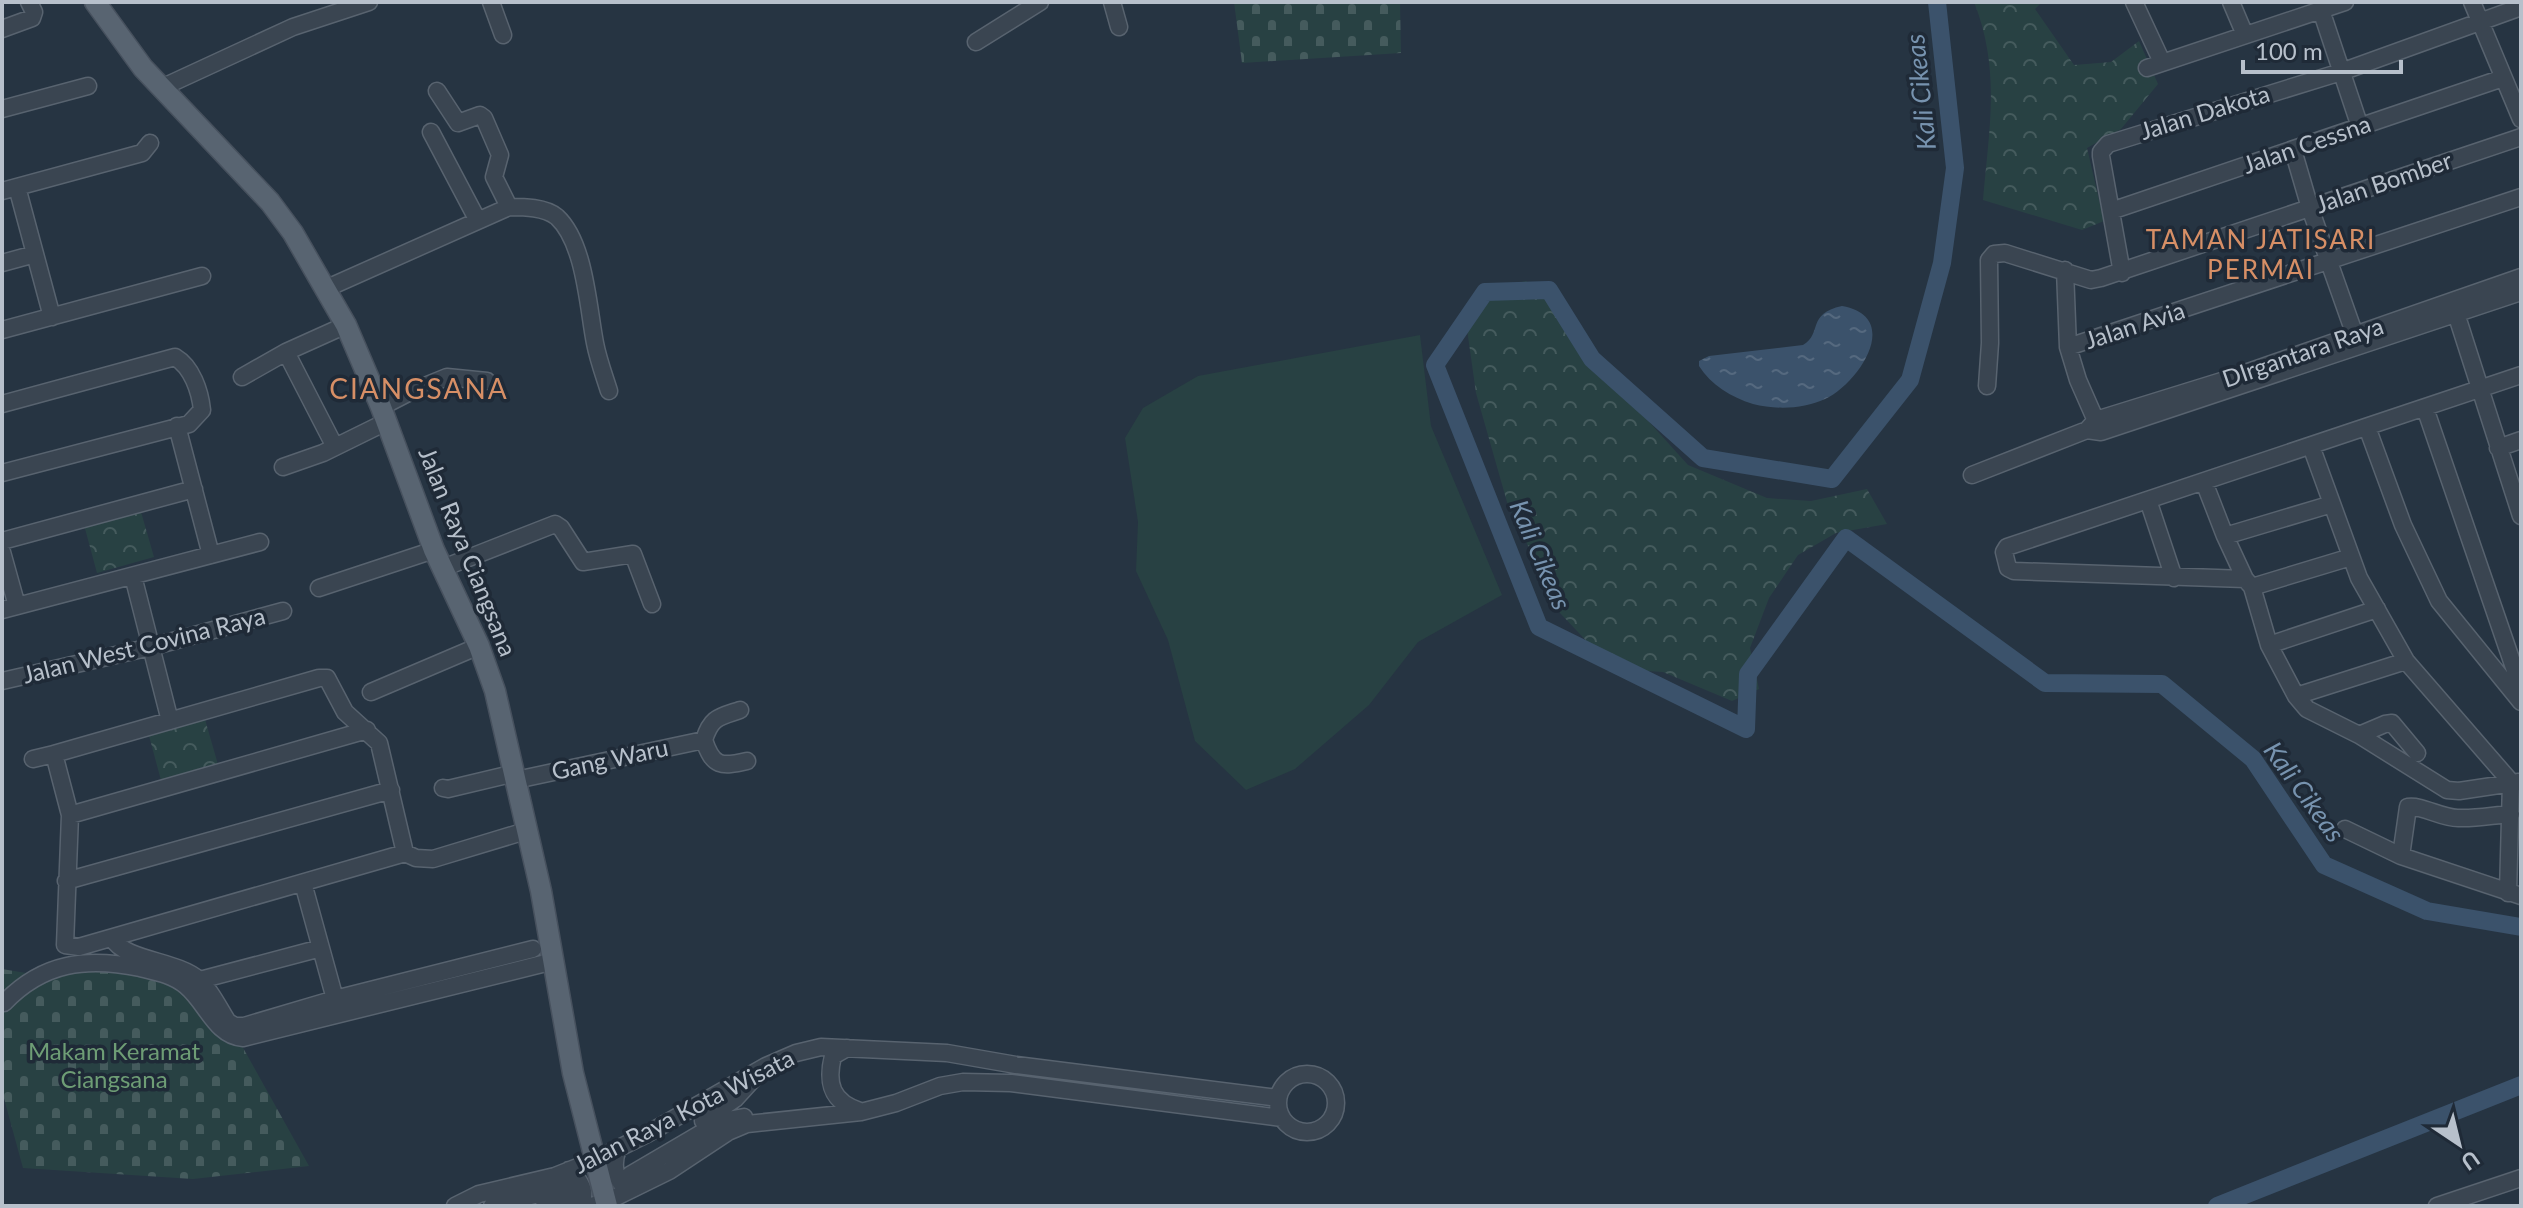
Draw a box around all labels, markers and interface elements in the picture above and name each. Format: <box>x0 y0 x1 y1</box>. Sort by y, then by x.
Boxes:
scale bar <box>2243 24 2401 74</box>
water label: Kali Cikeas <box>1898 32 1942 152</box>
text: 100 m <box>2255 36 2323 65</box>
street label: Jalan Dakota <box>2136 78 2273 145</box>
street label: Jalan Cessna <box>2239 108 2374 179</box>
street label: Jalan Bomber <box>2312 145 2456 218</box>
district label: TAMAN JATISARI PERMAI <box>2146 223 2376 285</box>
street label: Jalan Avia <box>2081 295 2188 354</box>
street label: DIrgantara Raya <box>2218 310 2387 393</box>
district label: CIANGSANA <box>329 371 509 405</box>
street label: Jalan Raya Ciangsana <box>413 443 524 660</box>
water label: Kali Cikeas <box>1503 495 1578 615</box>
street label: Jalan West Covina Raya <box>19 600 268 689</box>
street label: Gang Waru <box>549 732 671 785</box>
water label: Kali Cikeas <box>2258 735 2352 848</box>
park label: Makam Keramat Ciangsana <box>28 1036 200 1093</box>
street label: Jalan Raya Kota Wisata <box>568 1042 798 1179</box>
north arrow <box>2419 1104 2499 1184</box>
text: U <box>2456 1145 2485 1177</box>

